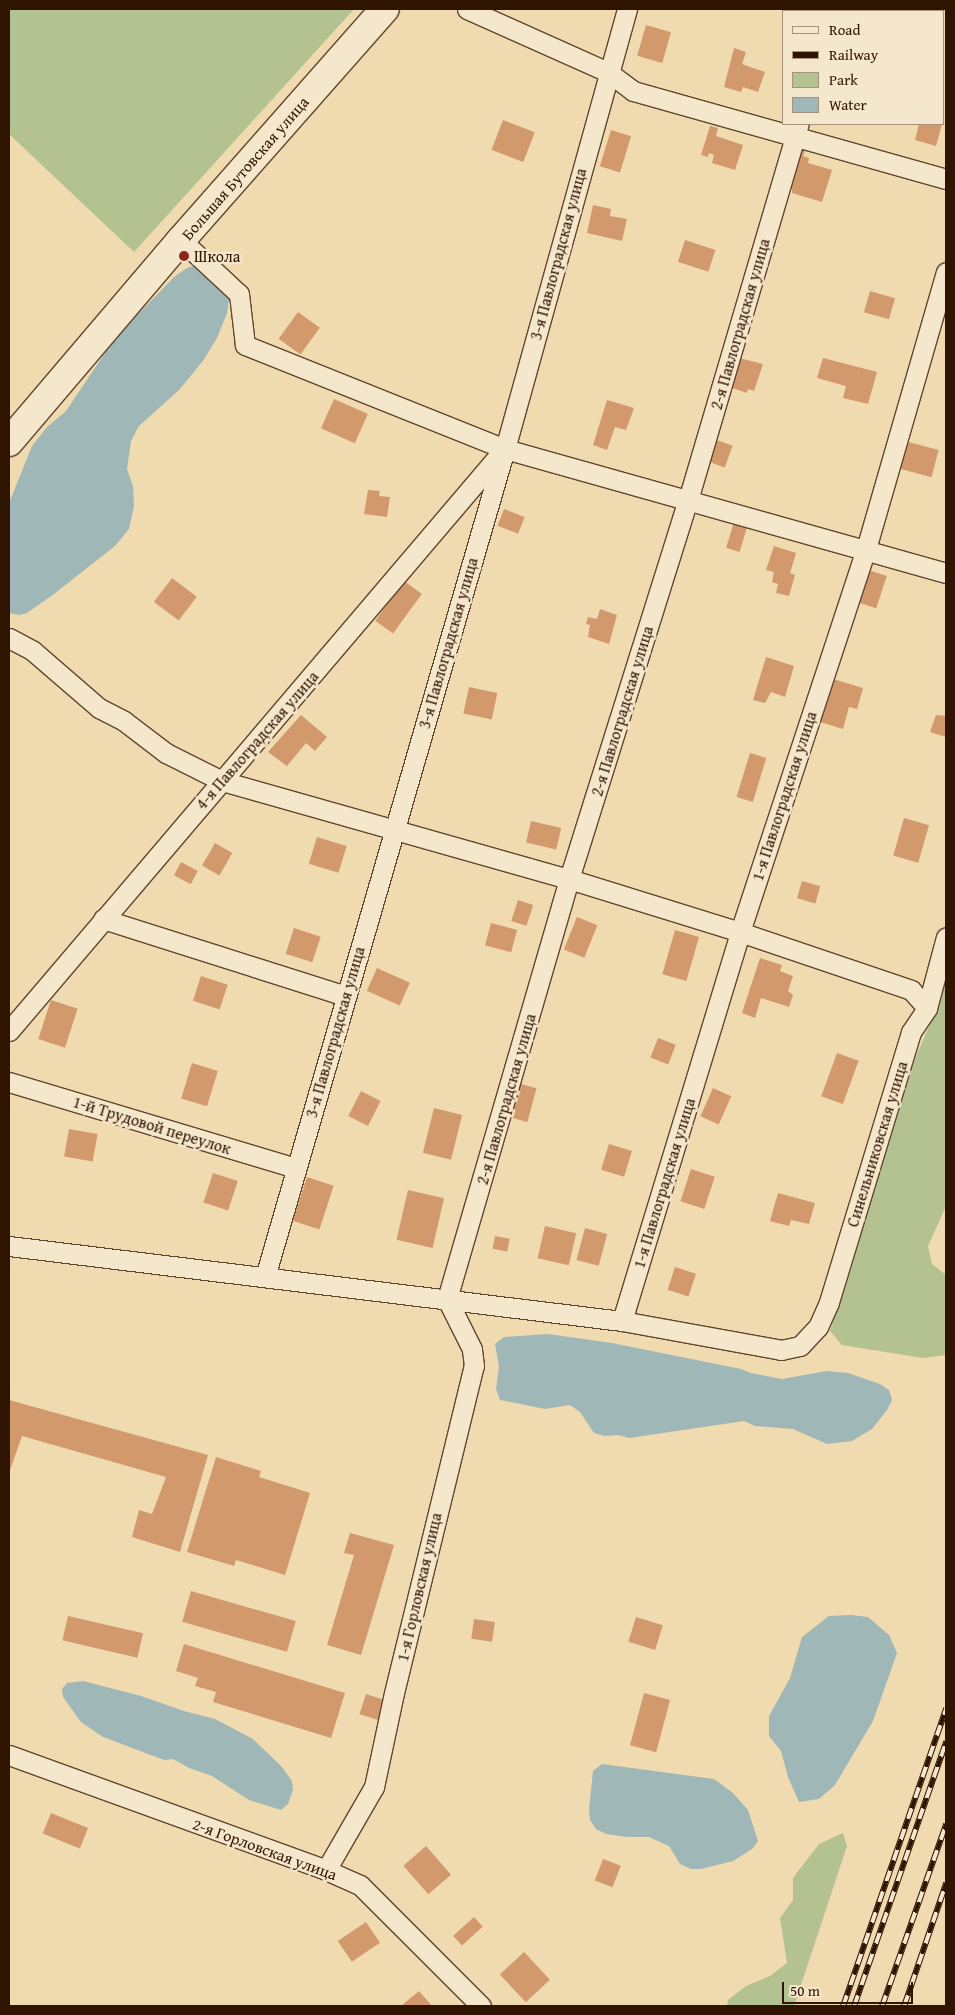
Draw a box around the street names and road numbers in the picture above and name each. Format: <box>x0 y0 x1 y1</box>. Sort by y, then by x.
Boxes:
street label: Большая Бутовская улица <box>177 92 313 244</box>
street label: 3-я Павлоградская улица <box>526 166 590 342</box>
street label: 2-я Павлоградская улица <box>706 236 774 412</box>
street label: 3-я Павлоградская улица <box>414 555 482 731</box>
street label: 2-я Павлоградская улица <box>587 623 657 799</box>
street label: 4-я Павлоградская улица <box>192 667 322 813</box>
street label: 1-я Павлоградская улица <box>748 709 820 883</box>
street label: 3-я Павлоградская улица <box>301 944 369 1120</box>
street label: 2-я Павлоградская улица <box>472 1011 540 1187</box>
street label: Синельниковская улица <box>843 1059 911 1229</box>
street label: 1-й Трудовой переулок <box>71 1092 233 1158</box>
street label: 1-я Павлоградская улица <box>629 1095 699 1271</box>
street label: 1-я Горловская улица <box>393 1511 445 1663</box>
street label: 2-я Горловская улица <box>190 1814 340 1884</box>

